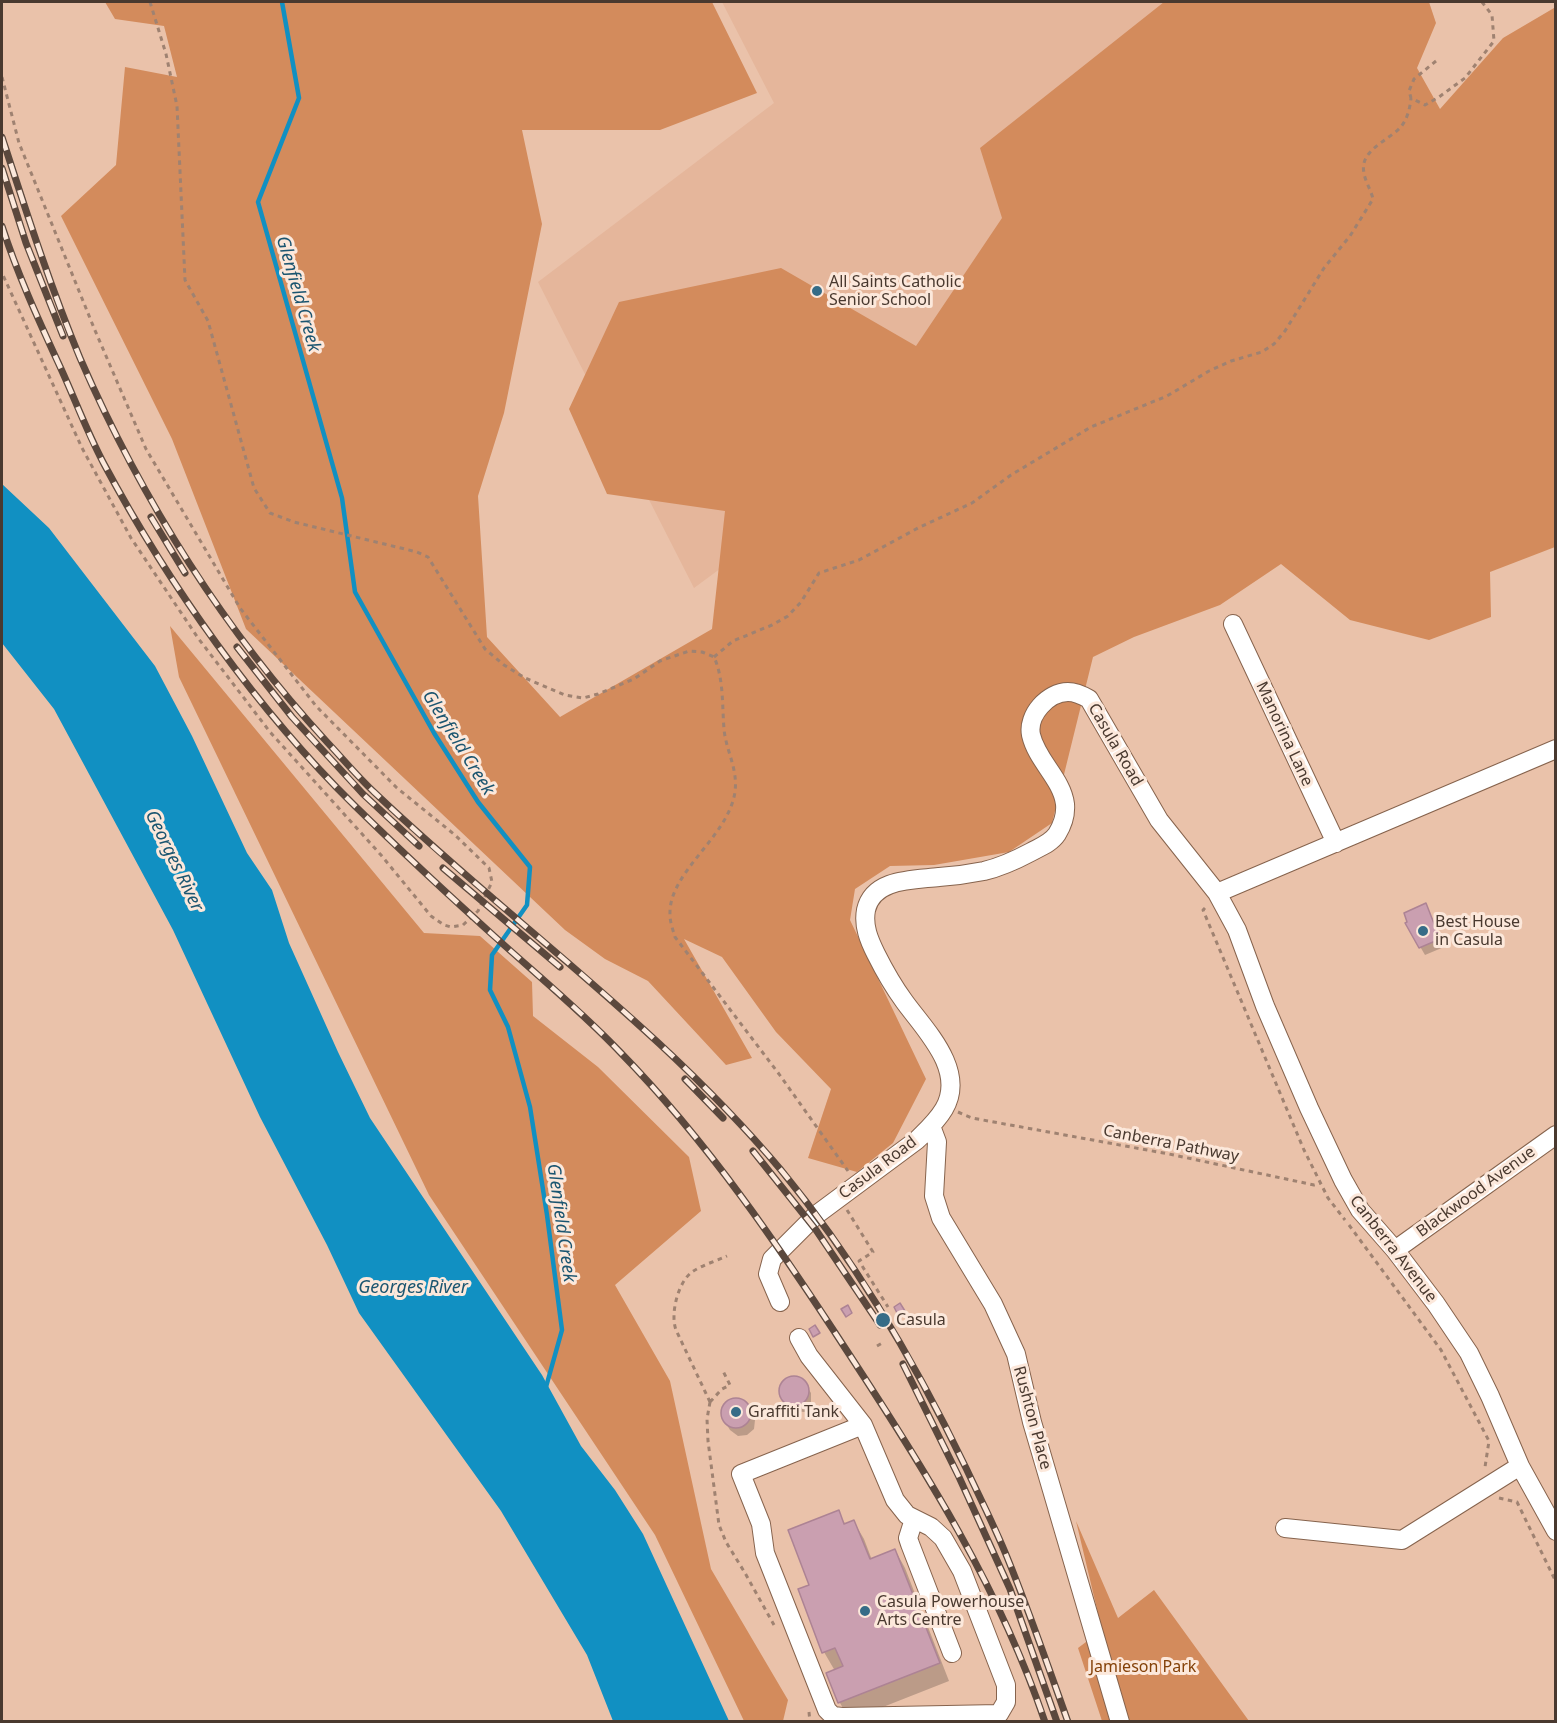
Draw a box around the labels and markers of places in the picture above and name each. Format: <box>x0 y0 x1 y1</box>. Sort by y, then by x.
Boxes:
place label: All Saints Catholic Senior School <box>829 272 961 310</box>
marker: All Saints Catholic Senior School <box>810 284 824 298</box>
place label: Best House in Casula <box>1435 912 1520 950</box>
marker: Best House in Casula <box>1416 924 1430 938</box>
place label: Casula <box>896 1310 946 1330</box>
marker: Casula <box>874 1311 892 1329</box>
place label: Graffiti Tank <box>748 1402 839 1422</box>
marker: Graffiti Tank <box>729 1405 743 1419</box>
place label: Casula Powerhouse Arts Centre <box>877 1592 1024 1630</box>
marker: Casula Powerhouse Arts Centre <box>858 1604 872 1618</box>

